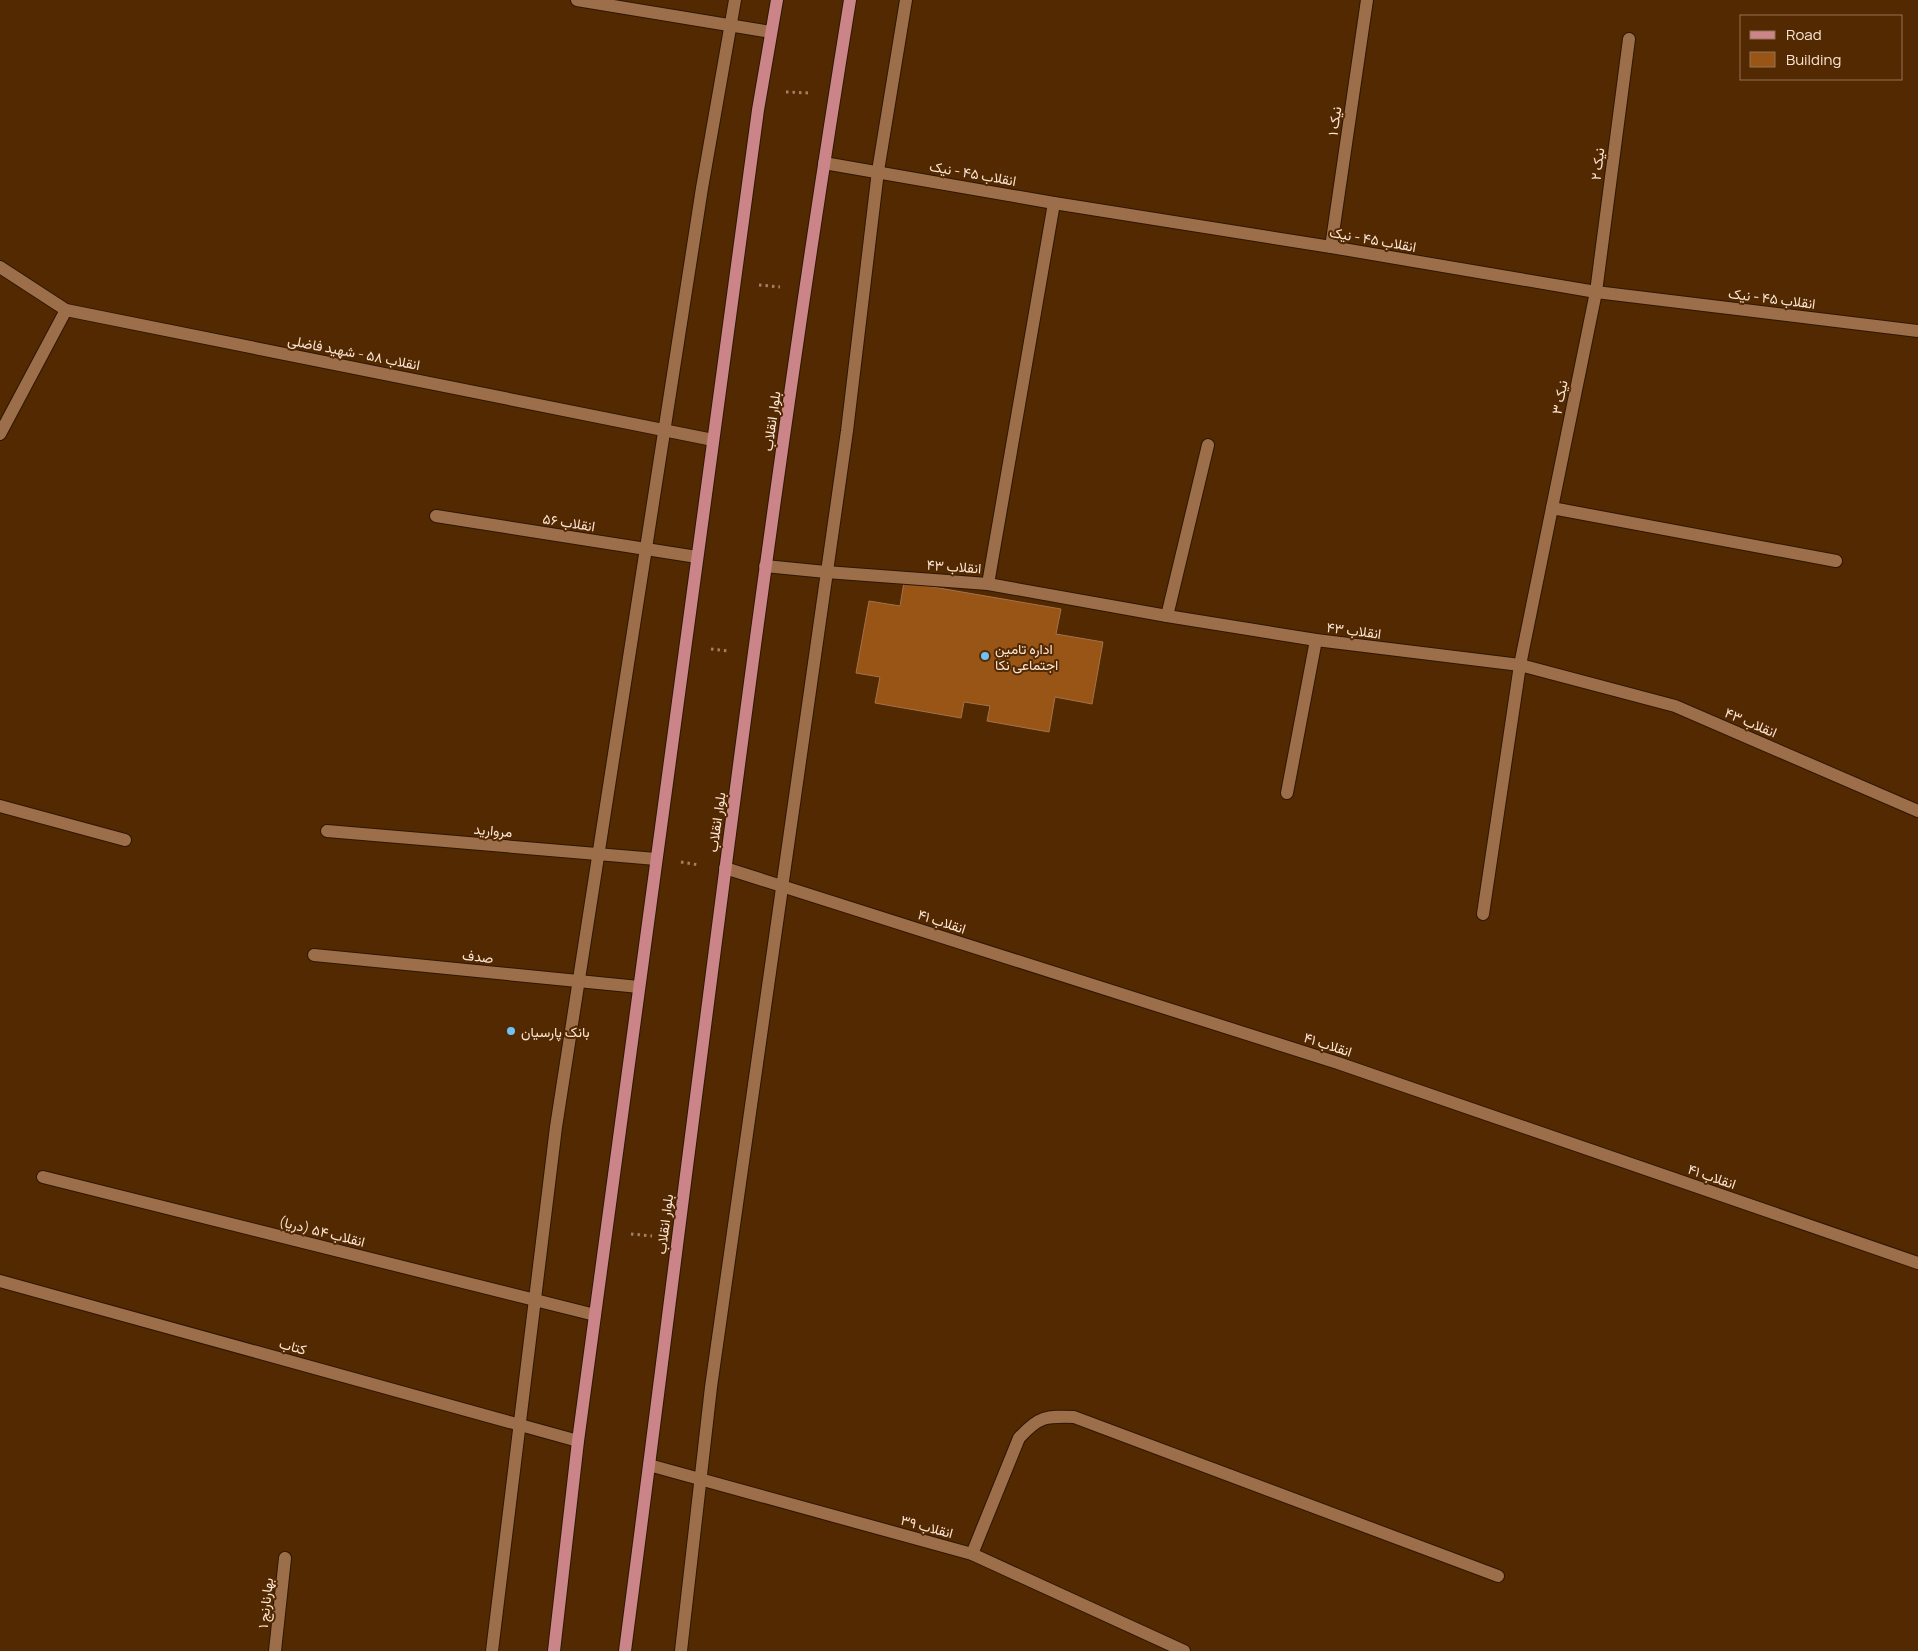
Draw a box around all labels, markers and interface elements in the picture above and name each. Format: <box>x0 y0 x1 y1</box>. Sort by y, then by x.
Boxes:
legend <box>1740 15 1903 80</box>
text: Road <box>1786 24 1822 45</box>
text: Building <box>1786 49 1841 70</box>
street label: نیک ۱ <box>1323 105 1345 137</box>
street label: نیک ۲ <box>1586 147 1608 181</box>
street label: انقلاب ۴۵ - نیک <box>928 156 1018 190</box>
street label: انقلاب ۴۵ - نیک <box>1328 222 1418 256</box>
street label: انقلاب ۴۵ - نیک <box>1727 283 1817 313</box>
street label: انقلاب ۵۸ - شهید فاضلی <box>286 330 422 374</box>
street label: نیک ۳ <box>1546 378 1572 416</box>
street label: بلوار انقلاب <box>757 390 785 452</box>
street label: انقلاب ۵۶ <box>541 508 597 536</box>
street label: انقلاب ۴۳ <box>926 555 982 577</box>
street label: انقلاب ۴۳ <box>1326 617 1382 643</box>
place label: اداره تامین اجتماعی نکا <box>995 639 1058 674</box>
marker: اداره تامین اجتماعی نکا <box>979 650 991 662</box>
street label: انقلاب ۴۳ <box>1722 703 1780 741</box>
street label: بلوار انقلاب <box>702 791 730 853</box>
street label: مروارید <box>473 819 513 841</box>
street label: انقلاب ۴۱ <box>915 904 969 938</box>
street label: صدف <box>461 945 495 967</box>
place label: بانک پارسیان <box>521 1022 590 1042</box>
marker: بانک پارسیان <box>505 1025 517 1037</box>
street label: انقلاب ۴۱ <box>1301 1027 1355 1061</box>
street label: انقلاب ۴۱ <box>1685 1159 1739 1193</box>
street label: بلوار انقلاب <box>651 1193 677 1255</box>
street label: انقلاب ۵۴ (دریا) <box>277 1211 367 1251</box>
street label: کتاب <box>277 1333 309 1359</box>
street label: انقلاب ۳۹ <box>899 1510 955 1542</box>
street label: بهارنارنج ۱ <box>253 1577 279 1629</box>

